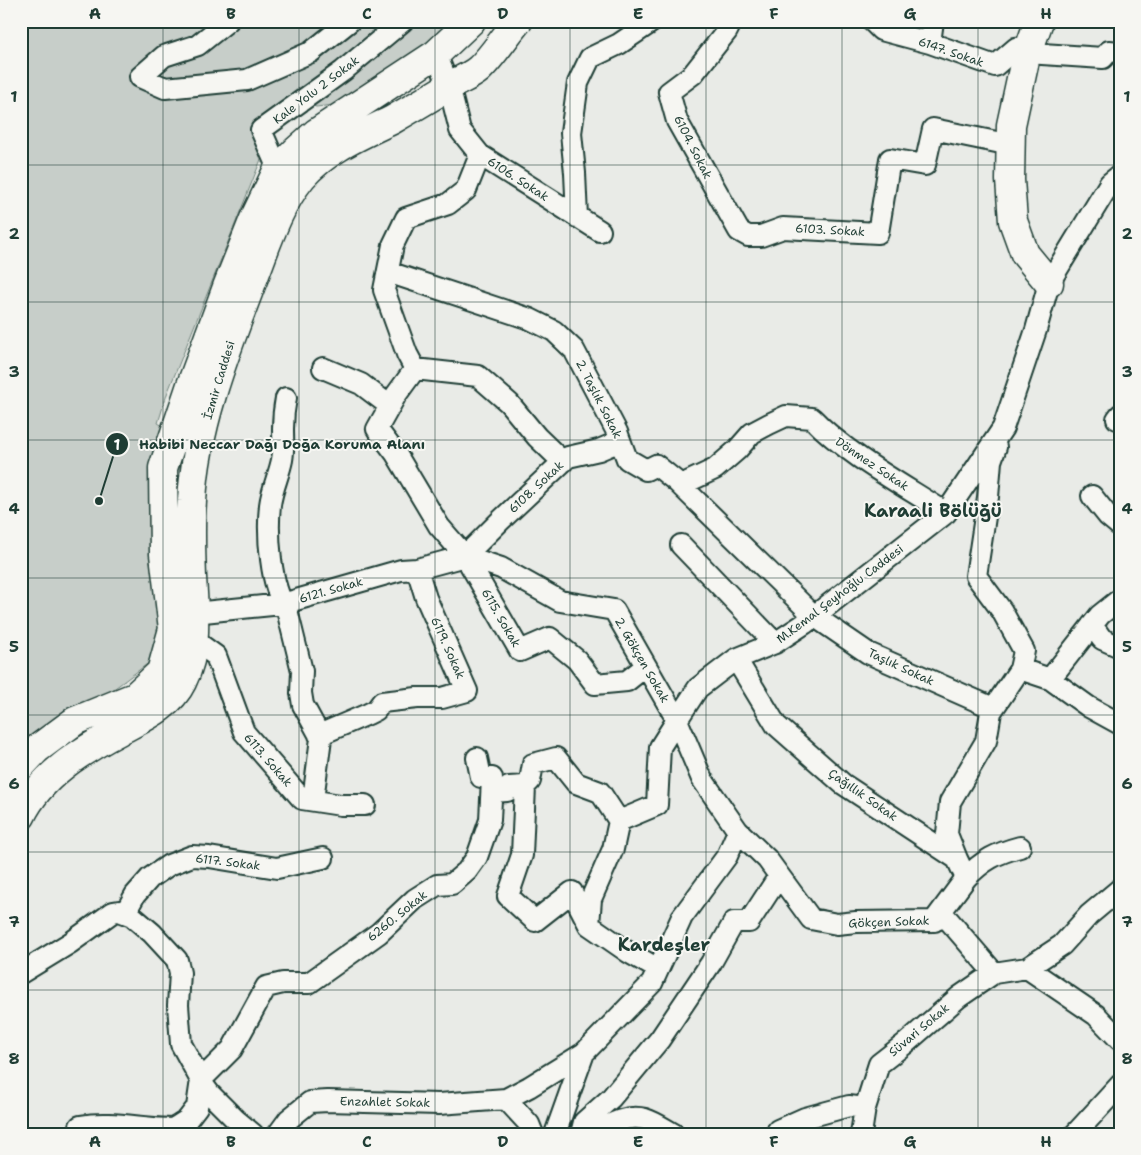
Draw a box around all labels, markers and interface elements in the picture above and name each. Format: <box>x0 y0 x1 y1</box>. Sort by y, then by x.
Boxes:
text: A <box>89 3 101 24</box>
text: B <box>226 3 236 24</box>
text: C <box>362 3 372 24</box>
text: D <box>497 3 509 24</box>
text: E <box>633 3 643 24</box>
text: F <box>769 3 779 24</box>
text: G <box>904 3 917 24</box>
text: H <box>1040 3 1052 24</box>
street label: 6147. Sokak <box>916 33 986 71</box>
street label: Kale Yolu 2 Sokak <box>270 52 362 128</box>
text: 1 <box>10 86 18 107</box>
text: 1 <box>1123 86 1131 107</box>
street label: 6104. Sokak <box>670 112 716 182</box>
street label: 6106. Sokak <box>484 153 552 205</box>
street label: 6103. Sokak <box>795 220 865 240</box>
text: 2 <box>8 223 20 244</box>
text: 2 <box>1121 223 1133 244</box>
street label: İzmir Caddesi <box>199 339 239 421</box>
street label: 2. Taşlık Sokak <box>572 357 626 441</box>
text: 3 <box>8 361 20 382</box>
text: 3 <box>1121 361 1133 382</box>
callout: Habibi Neccar Dağı Doğa Koruma Alanı <box>104 430 435 459</box>
street label: Dönmez Sokak <box>832 434 912 495</box>
text: 1 <box>114 435 121 455</box>
text: Habibi Neccar Dağı Doğa Koruma Alanı <box>139 435 425 453</box>
street label: 6108. Sokak <box>505 457 567 517</box>
text: 4 <box>8 498 20 519</box>
text: 4 <box>1121 498 1133 519</box>
district label: Karaali Bölüğü <box>864 499 1002 523</box>
street label: M.Kemal Şeyhoğlu Caddesi <box>773 541 907 647</box>
street label: 6121. Sokak <box>297 573 365 607</box>
street label: 6115. Sokak <box>478 586 524 650</box>
street label: 6119. Sokak <box>427 614 469 682</box>
street label: 2. Gökçen Sokak <box>611 614 673 706</box>
text: 5 <box>9 636 19 657</box>
text: 5 <box>1122 636 1132 657</box>
street label: Taşlık Sokak <box>865 645 937 689</box>
street label: 6113. Sokak <box>240 730 296 790</box>
street label: Çağıllık Sokak <box>825 765 901 825</box>
text: 6 <box>8 773 20 794</box>
text: 6 <box>1121 773 1133 794</box>
street label: 6117. Sokak <box>195 850 261 874</box>
street label: 6260. Sokak <box>364 887 430 945</box>
text: 7 <box>8 911 20 932</box>
text: 7 <box>1121 911 1133 932</box>
street label: Gökçen Sokak <box>848 913 930 931</box>
district label: Kardeşler <box>618 933 710 957</box>
street label: Süvari Sokak <box>885 1000 953 1060</box>
text: 8 <box>8 1048 20 1069</box>
text: 8 <box>1121 1048 1133 1069</box>
street label: Enzahlet Sokak <box>340 1093 430 1111</box>
text: A <box>89 1131 101 1152</box>
text: B <box>226 1131 236 1152</box>
text: C <box>362 1131 372 1152</box>
text: D <box>497 1131 509 1152</box>
text: E <box>633 1131 643 1152</box>
text: F <box>769 1131 779 1152</box>
text: G <box>904 1131 917 1152</box>
text: H <box>1040 1131 1052 1152</box>

